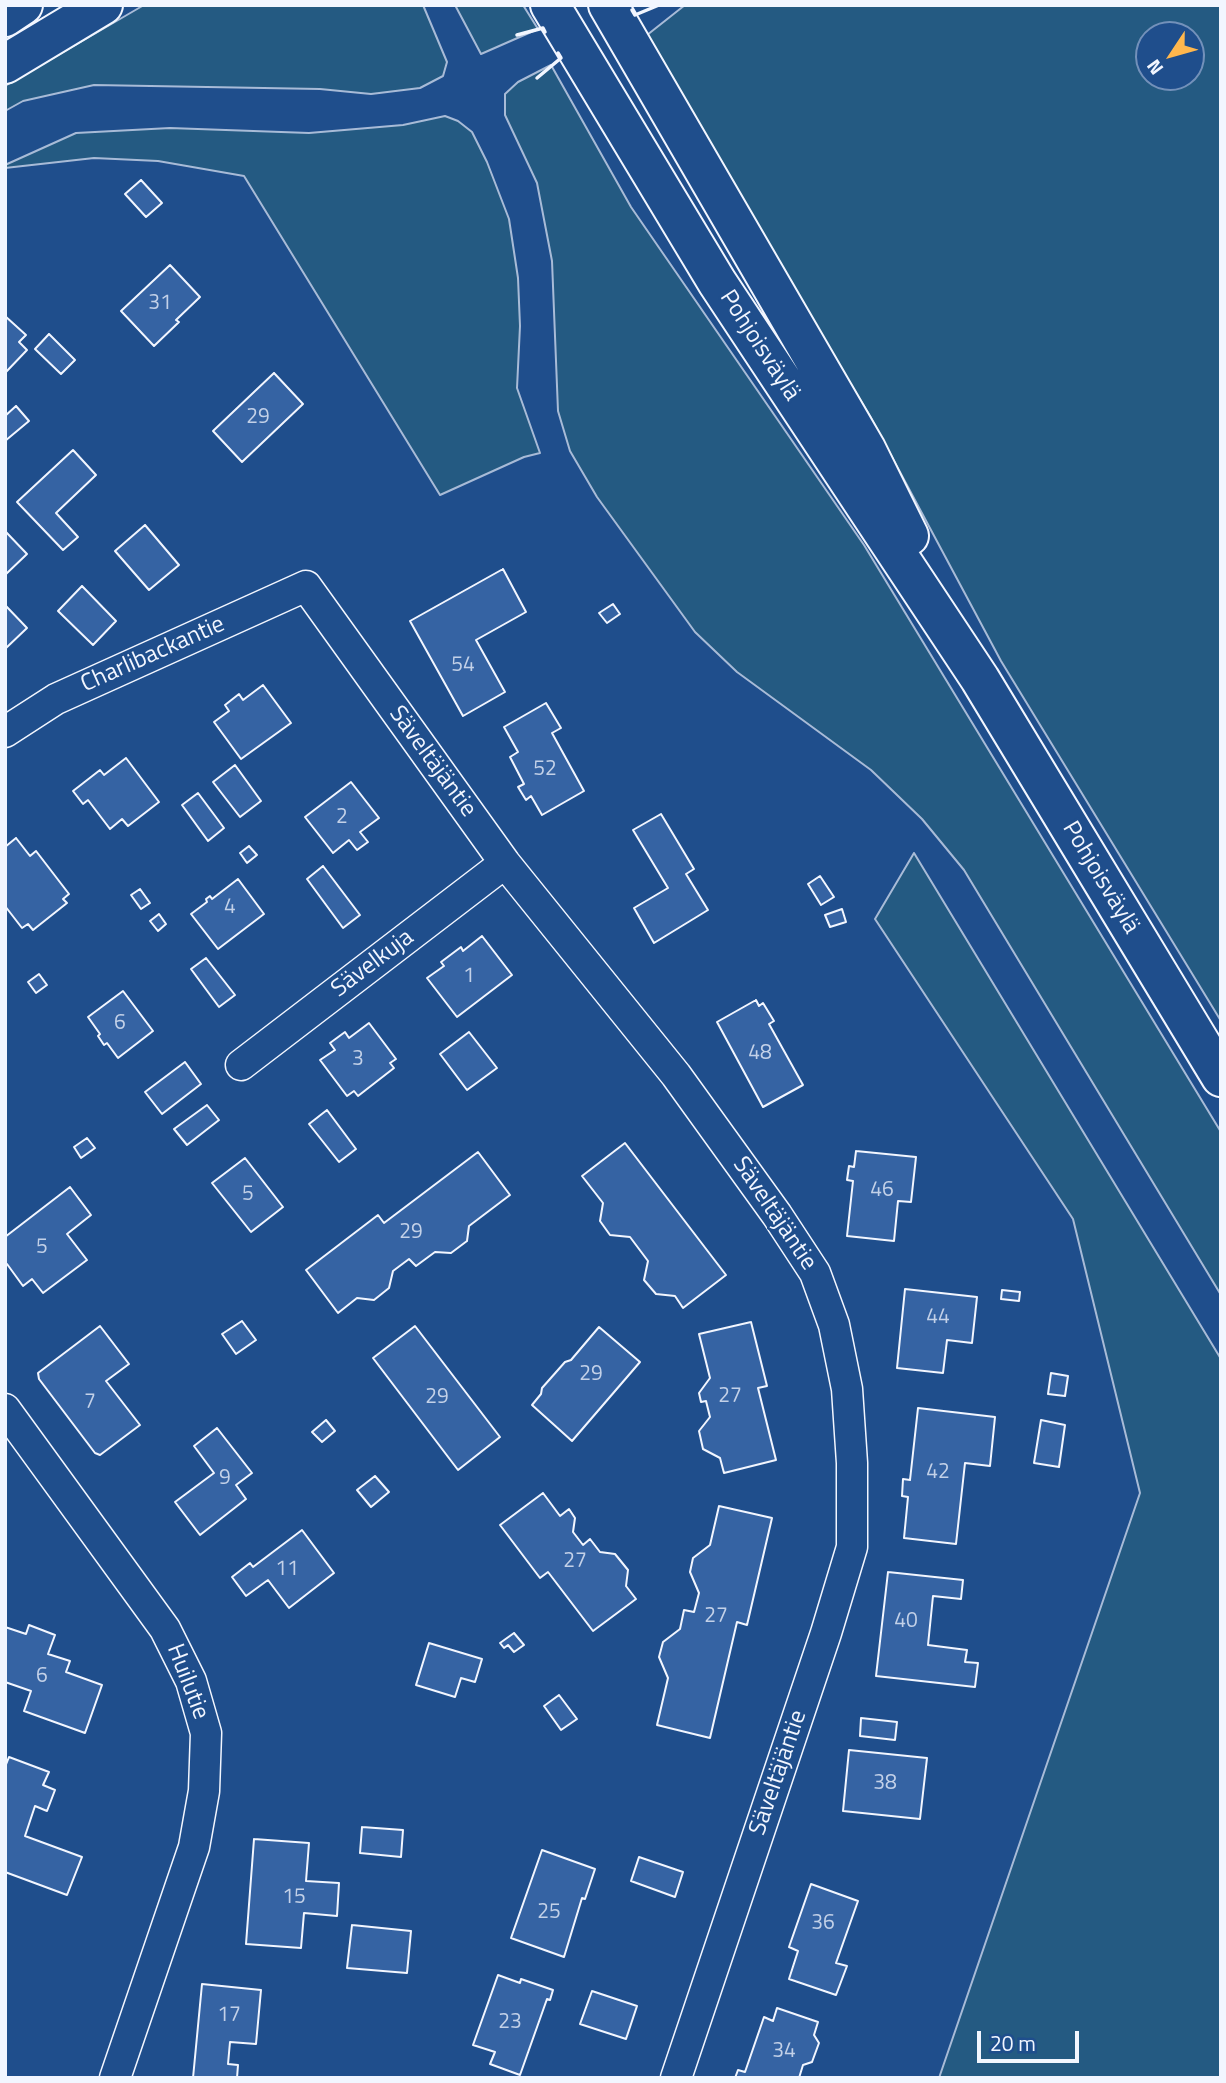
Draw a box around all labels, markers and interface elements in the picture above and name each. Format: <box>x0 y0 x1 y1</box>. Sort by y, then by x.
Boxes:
north arrow <box>1135 21 1205 91</box>
text: N <box>1139 54 1170 81</box>
street label: Pohjoisväylä <box>713 285 805 407</box>
house number: 31 <box>148 291 172 317</box>
house number: 29 <box>246 405 270 431</box>
street label: Charlibackantie <box>77 610 229 700</box>
house number: 54 <box>451 653 475 679</box>
street label: Säveltäjäntie <box>382 701 482 823</box>
house number: 52 <box>533 757 557 783</box>
house number: 2 <box>336 805 348 831</box>
street label: Pohjoisväylä <box>1055 816 1145 940</box>
house number: 4 <box>224 895 236 921</box>
street label: Sävelkuja <box>326 924 420 1004</box>
house number: 1 <box>463 964 475 990</box>
house number: 6 <box>114 1011 126 1037</box>
house number: 48 <box>748 1041 772 1067</box>
house number: 3 <box>352 1047 364 1073</box>
street label: Säveltäjäntie <box>726 1152 822 1276</box>
house number: 46 <box>870 1178 894 1204</box>
house number: 5 <box>242 1182 254 1208</box>
house number: 29 <box>399 1220 423 1246</box>
house number: 5 <box>36 1235 48 1261</box>
house number: 44 <box>926 1305 950 1331</box>
house number: 29 <box>579 1362 603 1388</box>
house number: 27 <box>718 1384 742 1410</box>
house number: 29 <box>425 1385 449 1411</box>
house number: 7 <box>84 1390 96 1416</box>
house number: 42 <box>926 1460 950 1486</box>
house number: 9 <box>219 1466 231 1492</box>
house number: 27 <box>563 1549 587 1575</box>
house number: 11 <box>275 1557 299 1583</box>
house number: 27 <box>704 1604 728 1630</box>
house number: 40 <box>894 1609 918 1635</box>
street label: Huilutie <box>160 1640 214 1724</box>
house number: 6 <box>36 1664 48 1690</box>
street label: Säveltäjäntie <box>744 1707 814 1839</box>
house number: 38 <box>873 1771 897 1797</box>
house number: 15 <box>282 1885 306 1911</box>
house number: 25 <box>537 1900 561 1926</box>
house number: 36 <box>811 1911 835 1937</box>
house number: 17 <box>217 2003 241 2029</box>
house number: 23 <box>498 2010 522 2036</box>
scale bar <box>981 2016 1082 2060</box>
text: 20 m <box>990 2027 1036 2059</box>
house number: 34 <box>772 2039 796 2065</box>

